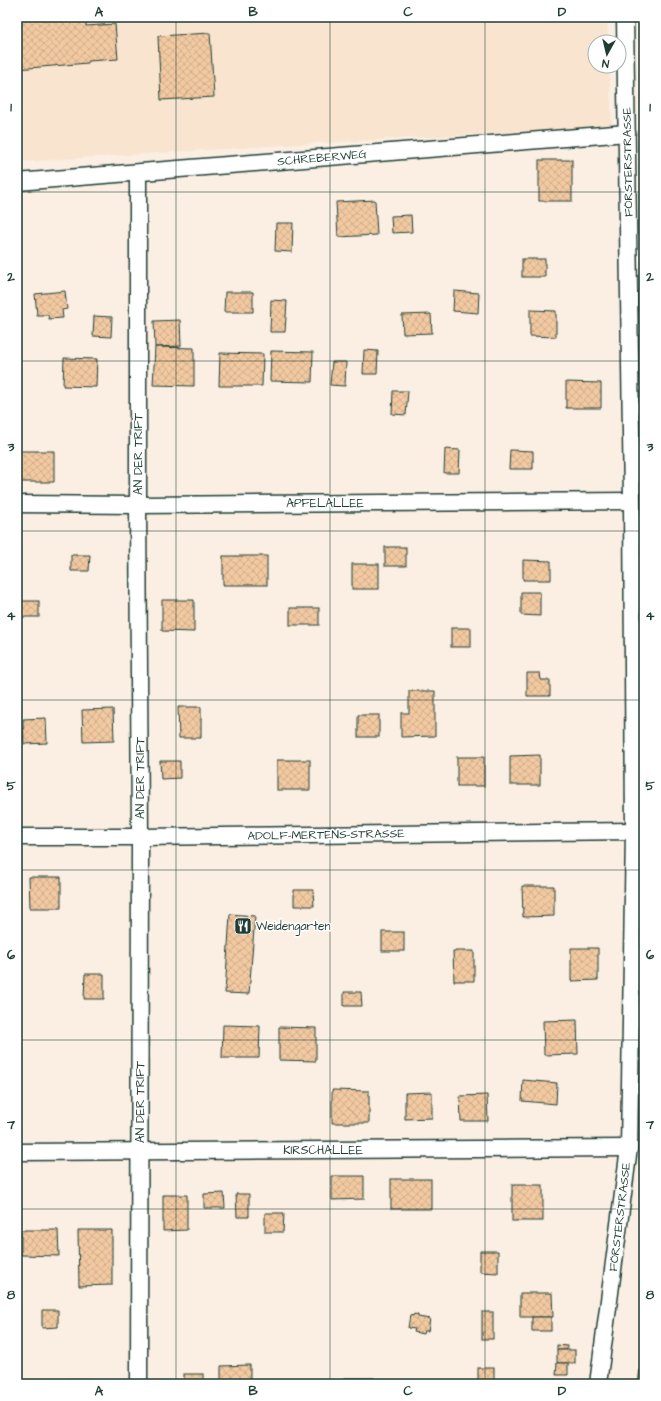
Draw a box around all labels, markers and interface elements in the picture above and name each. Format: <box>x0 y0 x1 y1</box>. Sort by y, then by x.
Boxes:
text: A <box>95 3 104 21</box>
text: B <box>248 3 258 21</box>
text: C <box>403 3 413 21</box>
text: D <box>558 3 567 21</box>
north arrow <box>587 34 627 74</box>
text: N <box>601 55 610 71</box>
text: 1 <box>10 98 12 116</box>
text: 1 <box>649 98 651 116</box>
street label: FÖRSTERSTRASSE <box>619 107 637 217</box>
street label: SCHREBERWEG <box>276 146 368 170</box>
text: 2 <box>6 268 15 286</box>
text: 2 <box>645 268 654 286</box>
street label: AN DER TRIFT <box>130 413 147 495</box>
text: 3 <box>7 438 15 456</box>
text: 3 <box>646 438 654 456</box>
street label: APFELALLEE <box>286 495 364 512</box>
text: 4 <box>7 607 16 625</box>
text: 4 <box>646 607 655 625</box>
street label: AN DER TRIFT <box>132 737 149 819</box>
text: 5 <box>6 777 16 795</box>
text: 5 <box>645 777 655 795</box>
street label: ADOLF-MERTENS-STRASSE <box>247 825 405 845</box>
restaurant icon: Weidengarten <box>233 916 253 936</box>
place label: Weidengarten <box>256 918 331 936</box>
text: 6 <box>7 946 16 964</box>
text: 6 <box>646 946 655 964</box>
street label: AN DER TRIFT <box>132 1061 149 1143</box>
text: 7 <box>6 1116 16 1134</box>
text: 7 <box>645 1116 655 1134</box>
street label: KIRSCHALLEE <box>283 1142 363 1159</box>
street label: FÖRSTERSTRASSE <box>605 1162 635 1272</box>
text: 8 <box>7 1286 16 1304</box>
text: 8 <box>646 1286 655 1304</box>
text: A <box>95 1382 104 1400</box>
text: B <box>248 1382 258 1400</box>
text: C <box>403 1382 413 1400</box>
text: D <box>558 1382 567 1400</box>

